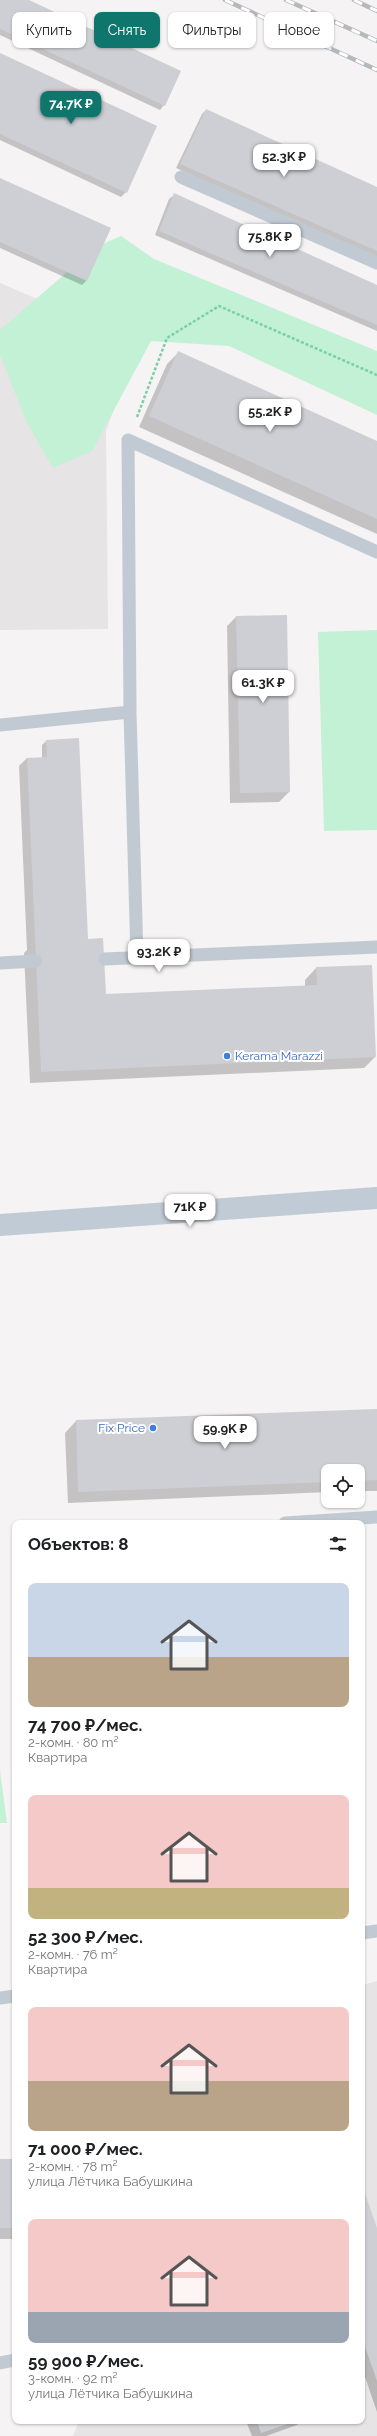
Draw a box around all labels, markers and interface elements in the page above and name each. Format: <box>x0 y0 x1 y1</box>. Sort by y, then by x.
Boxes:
chip: Купить <box>12 12 86 48</box>
chip: Снять <box>94 12 160 48</box>
chip: Фильтры <box>168 12 256 48</box>
chip: Новое <box>264 12 334 48</box>
pin: 74.7K ₽ <box>34 91 108 125</box>
text: 74.7K ₽ <box>49 96 93 111</box>
pin: 52.3K ₽ <box>247 144 321 178</box>
text: 52.3K ₽ <box>262 149 306 164</box>
pin: 75.8K ₽ <box>233 224 307 258</box>
text: 75.8K ₽ <box>248 229 292 244</box>
pin: 55.2K ₽ <box>233 399 307 433</box>
text: 55.2K ₽ <box>248 404 292 419</box>
pin: 61.3K ₽ <box>226 670 300 704</box>
text: 61.3K ₽ <box>241 675 285 690</box>
pin: 93.2K ₽ <box>122 939 196 973</box>
text: 93.2K ₽ <box>137 944 181 959</box>
place label: Kerama Marazzi <box>235 1049 323 1063</box>
marker: Kerama Marazzi <box>222 1051 232 1061</box>
pin: 71K ₽ <box>162 1194 218 1228</box>
text: 71K ₽ <box>174 1199 206 1214</box>
pin: 59.9K ₽ <box>188 1416 262 1450</box>
place label: Fix Price <box>98 1421 145 1435</box>
text: 59.9K ₽ <box>203 1421 247 1436</box>
marker: Fix Price <box>148 1423 158 1433</box>
map controls <box>321 1464 365 1508</box>
button: locate <box>321 1464 365 1508</box>
icon: filters <box>327 1533 349 1555</box>
text: Объектов: 8 <box>28 1534 129 1554</box>
icon: home <box>153 1609 225 1681</box>
text: 74 700 ₽/мес. <box>28 1715 142 1735</box>
text: 2-комн. · 80 m² <box>28 1735 119 1750</box>
text: Квартира <box>28 1750 87 1765</box>
icon: home <box>153 1821 225 1893</box>
text: 52 300 ₽/мес. <box>28 1927 143 1947</box>
text: 2-комн. · 76 m² <box>28 1947 118 1962</box>
text: Квартира <box>28 1962 87 1977</box>
icon: home <box>153 2033 225 2105</box>
text: 71 000 ₽/мес. <box>28 2139 143 2159</box>
text: 2-комн. · 78 m² <box>28 2159 118 2174</box>
text: улица Лётчика Бабушкина <box>28 2174 193 2189</box>
icon: home <box>153 2245 225 2317</box>
text: 59 900 ₽/мес. <box>28 2351 144 2371</box>
text: 3-комн. · 92 m² <box>28 2371 118 2386</box>
text: улица Лётчика Бабушкина <box>28 2386 193 2401</box>

